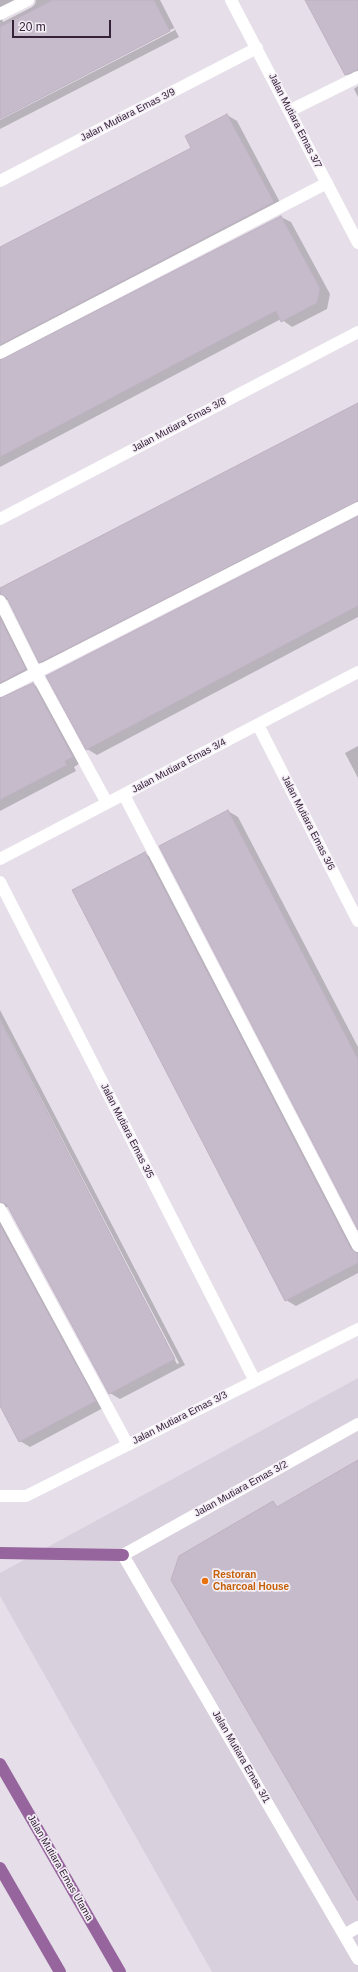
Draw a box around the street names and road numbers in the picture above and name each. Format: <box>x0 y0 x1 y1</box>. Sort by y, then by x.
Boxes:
street label: Jalan Mutiara Emas 3/7 <box>266 71 324 171</box>
street label: Jalan Mutiara Emas 3/9 <box>78 86 178 144</box>
street label: Jalan Mutiara Emas 3/8 <box>130 395 228 455</box>
street label: Jalan Mutiara Emas 3/4 <box>130 736 228 796</box>
street label: Jalan Mutiara Emas 3/6 <box>279 773 337 873</box>
street label: Jalan Mutiara Emas 3/5 <box>98 1081 156 1181</box>
street label: Jalan Mutiara Emas 3/3 <box>130 1389 230 1447</box>
street label: Jalan Mutiara Emas 3/2 <box>192 1458 290 1520</box>
street label: Jalan Mutiara Emas 3/1 <box>210 1709 272 1805</box>
street label: Jalan Mutiara Emas Utama <box>25 1813 95 1923</box>

